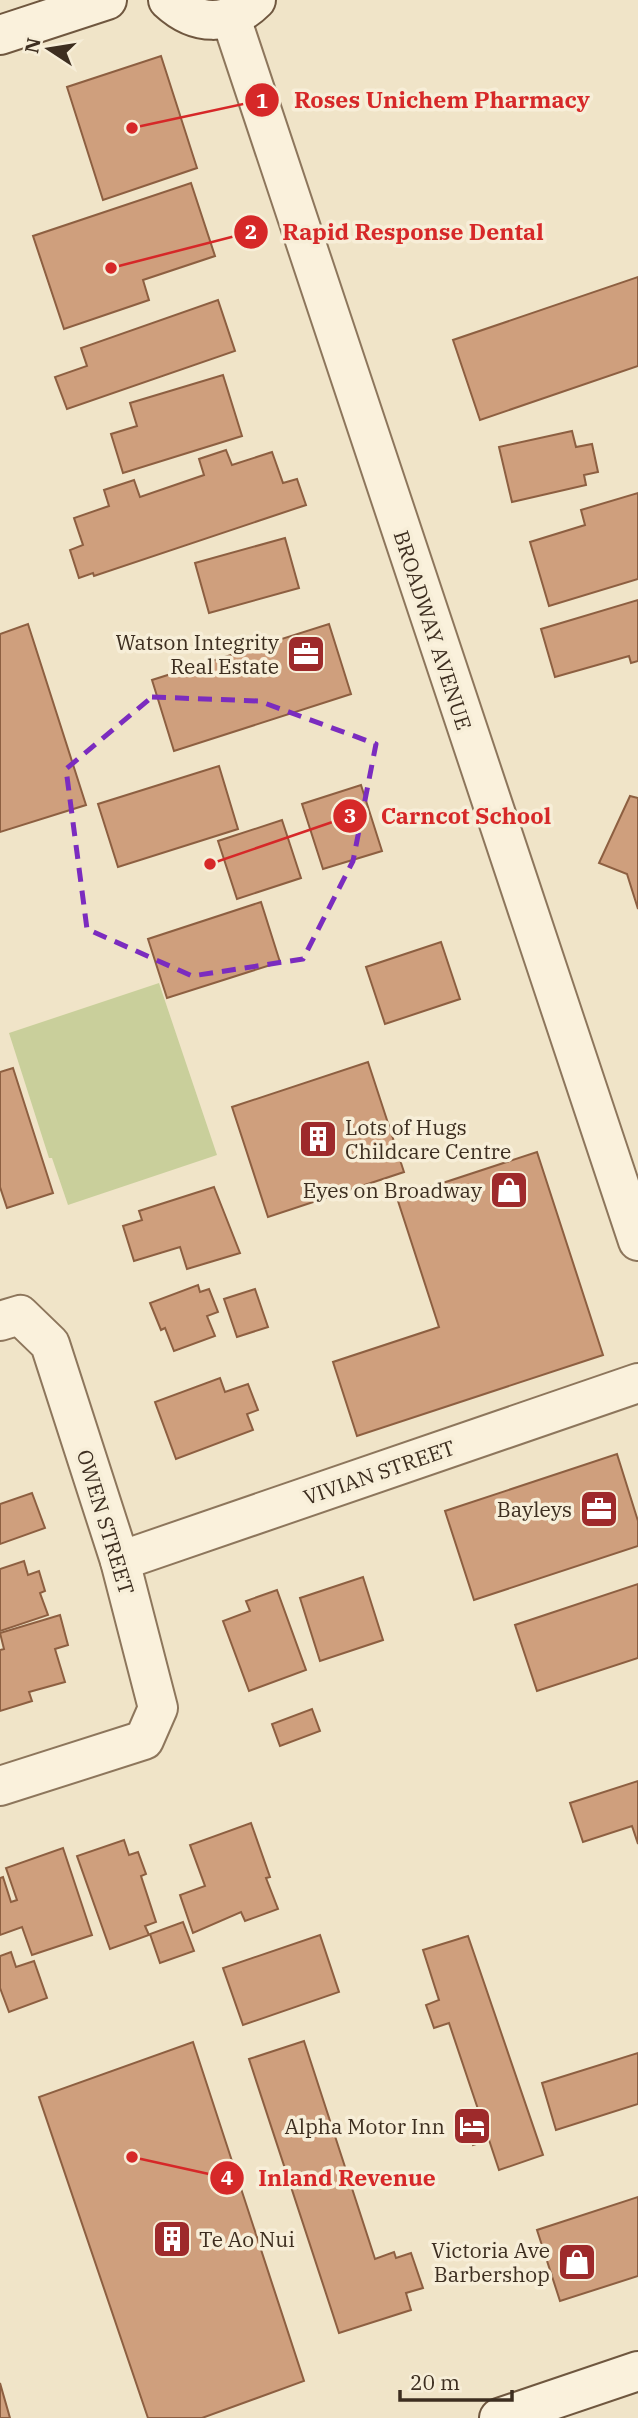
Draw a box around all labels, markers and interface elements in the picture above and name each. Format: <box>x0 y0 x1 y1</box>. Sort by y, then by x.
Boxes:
north arrow <box>14 14 84 84</box>
text: N <box>19 36 46 55</box>
callout: Roses Unichem Pharmacy <box>245 78 604 122</box>
text: Roses Unichem Pharmacy <box>294 84 590 114</box>
text: 1 <box>256 86 268 114</box>
callout: Rapid Response Dental <box>233 210 557 254</box>
text: Rapid Response Dental <box>282 216 544 246</box>
text: 2 <box>245 217 257 245</box>
street label: BROADWAY AVENUE <box>387 527 479 733</box>
place label: Watson Integrity Real Estate <box>116 628 280 680</box>
office icon: Watson Integrity Real Estate <box>285 633 327 675</box>
callout: Carncot School <box>332 794 566 838</box>
text: Carncot School <box>381 800 551 830</box>
text: 3 <box>344 801 356 829</box>
place label: Lots of Hugs Childcare Centre <box>345 1113 511 1165</box>
building icon: Lots of Hugs Childcare Centre <box>297 1118 339 1160</box>
shop icon: Eyes on Broadway <box>488 1169 530 1211</box>
place label: Eyes on Broadway <box>303 1176 483 1204</box>
street label: VIVIAN STREET <box>299 1433 459 1511</box>
street label: OWEN STREET <box>71 1446 141 1598</box>
office icon: Bayleys <box>578 1488 620 1530</box>
place label: Bayleys <box>497 1495 572 1523</box>
hotel icon: Alpha Motor Inn <box>451 2105 493 2147</box>
place label: Alpha Motor Inn <box>284 2112 445 2140</box>
callout: Inland Revenue <box>210 2156 450 2200</box>
text: Inland Revenue <box>258 2162 436 2192</box>
text: 4 <box>221 2163 233 2191</box>
building icon: Te Ao Nui <box>151 2218 193 2260</box>
place label: Te Ao Nui <box>199 2225 295 2253</box>
place label: Victoria Ave Barbershop <box>431 2236 550 2288</box>
shop icon: Victoria Ave Barbershop <box>556 2241 598 2283</box>
scale bar <box>400 2358 512 2402</box>
text: 20 m <box>410 2368 460 2396</box>

